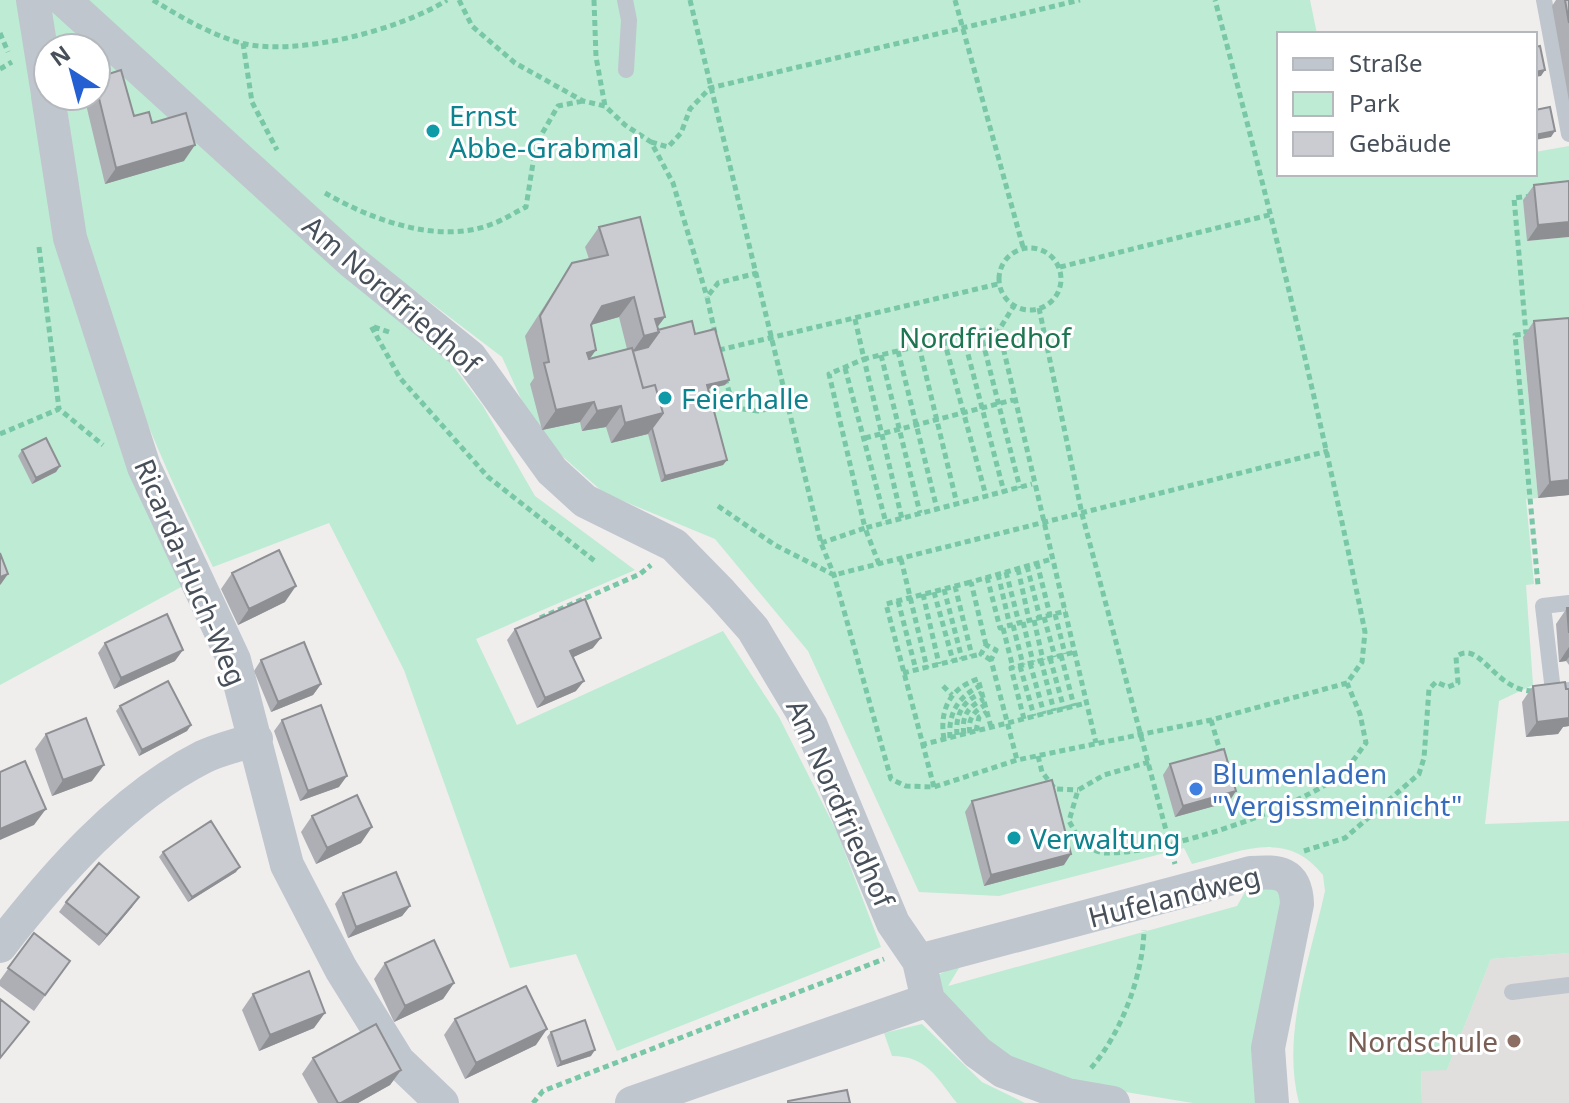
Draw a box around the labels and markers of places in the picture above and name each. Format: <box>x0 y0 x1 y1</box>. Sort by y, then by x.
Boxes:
place label: Ernst Abbe-Grabmal <box>449 96 640 166</box>
marker: Ernst Abbe-Grabmal <box>424 122 442 140</box>
place label: Feierhalle <box>681 379 809 417</box>
marker: Feierhalle <box>656 389 674 407</box>
place label: Blumenladen "Vergissmeinnicht" <box>1212 754 1462 824</box>
marker: Blumenladen "Vergissmeinnicht" <box>1187 780 1205 798</box>
place label: Verwaltung <box>1030 819 1180 857</box>
marker: Verwaltung <box>1005 829 1023 847</box>
place label: Nordschule <box>1347 1022 1498 1060</box>
marker: Nordschule <box>1505 1032 1523 1050</box>

